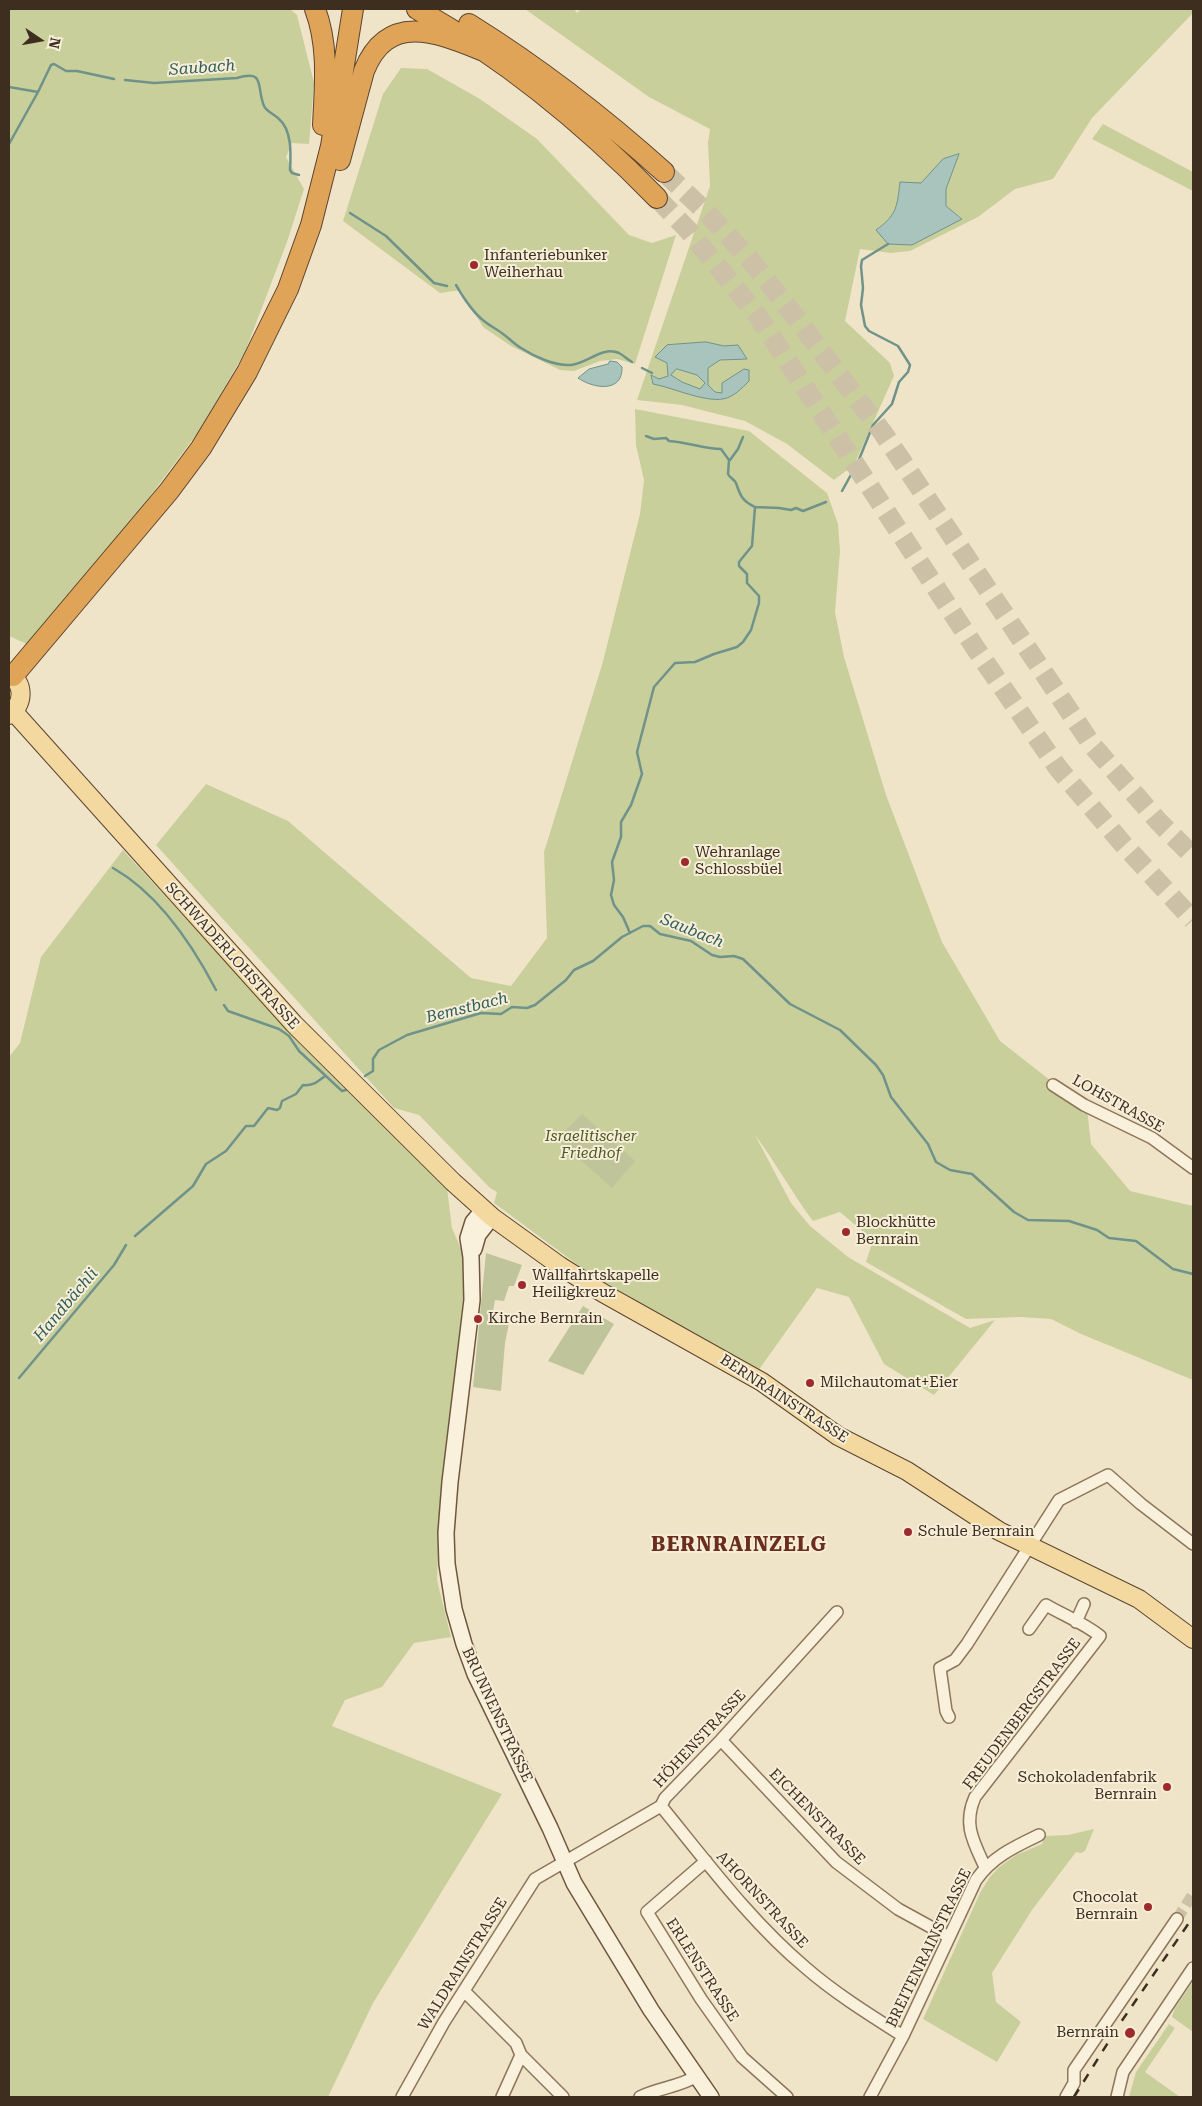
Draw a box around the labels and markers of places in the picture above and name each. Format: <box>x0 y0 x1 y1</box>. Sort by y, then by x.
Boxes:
place label: Infanteriebunker Weiherhau <box>484 247 607 282</box>
marker: Infanteriebunker Weiherhau <box>468 259 480 271</box>
place label: Wehranlage Schlossbüel <box>695 844 782 879</box>
marker: Wehranlage Schlossbüel <box>679 856 691 868</box>
place label: Blockhütte Bernrain <box>856 1214 936 1249</box>
marker: Blockhütte Bernrain <box>840 1226 852 1238</box>
place label: Wallfahrtskapelle Heiligkreuz <box>532 1267 659 1302</box>
marker: Wallfahrtskapelle Heiligkreuz <box>516 1279 528 1291</box>
place label: Kirche Bernrain <box>488 1310 603 1328</box>
marker: Kirche Bernrain <box>472 1313 484 1325</box>
place label: Milchautomat+Eier <box>820 1374 958 1392</box>
marker: Milchautomat+Eier <box>804 1377 816 1389</box>
place label: Schule Bernrain <box>918 1523 1034 1541</box>
marker: Schule Bernrain <box>902 1526 914 1538</box>
place label: Schokoladenfabrik Bernrain <box>1018 1769 1157 1804</box>
marker: Schokoladenfabrik Bernrain <box>1161 1781 1173 1793</box>
place label: Chocolat Bernrain <box>1073 1889 1138 1924</box>
marker: Chocolat Bernrain <box>1142 1901 1154 1913</box>
place label: Bernrain <box>1056 2024 1119 2042</box>
marker: Bernrain <box>1123 2026 1137 2040</box>

